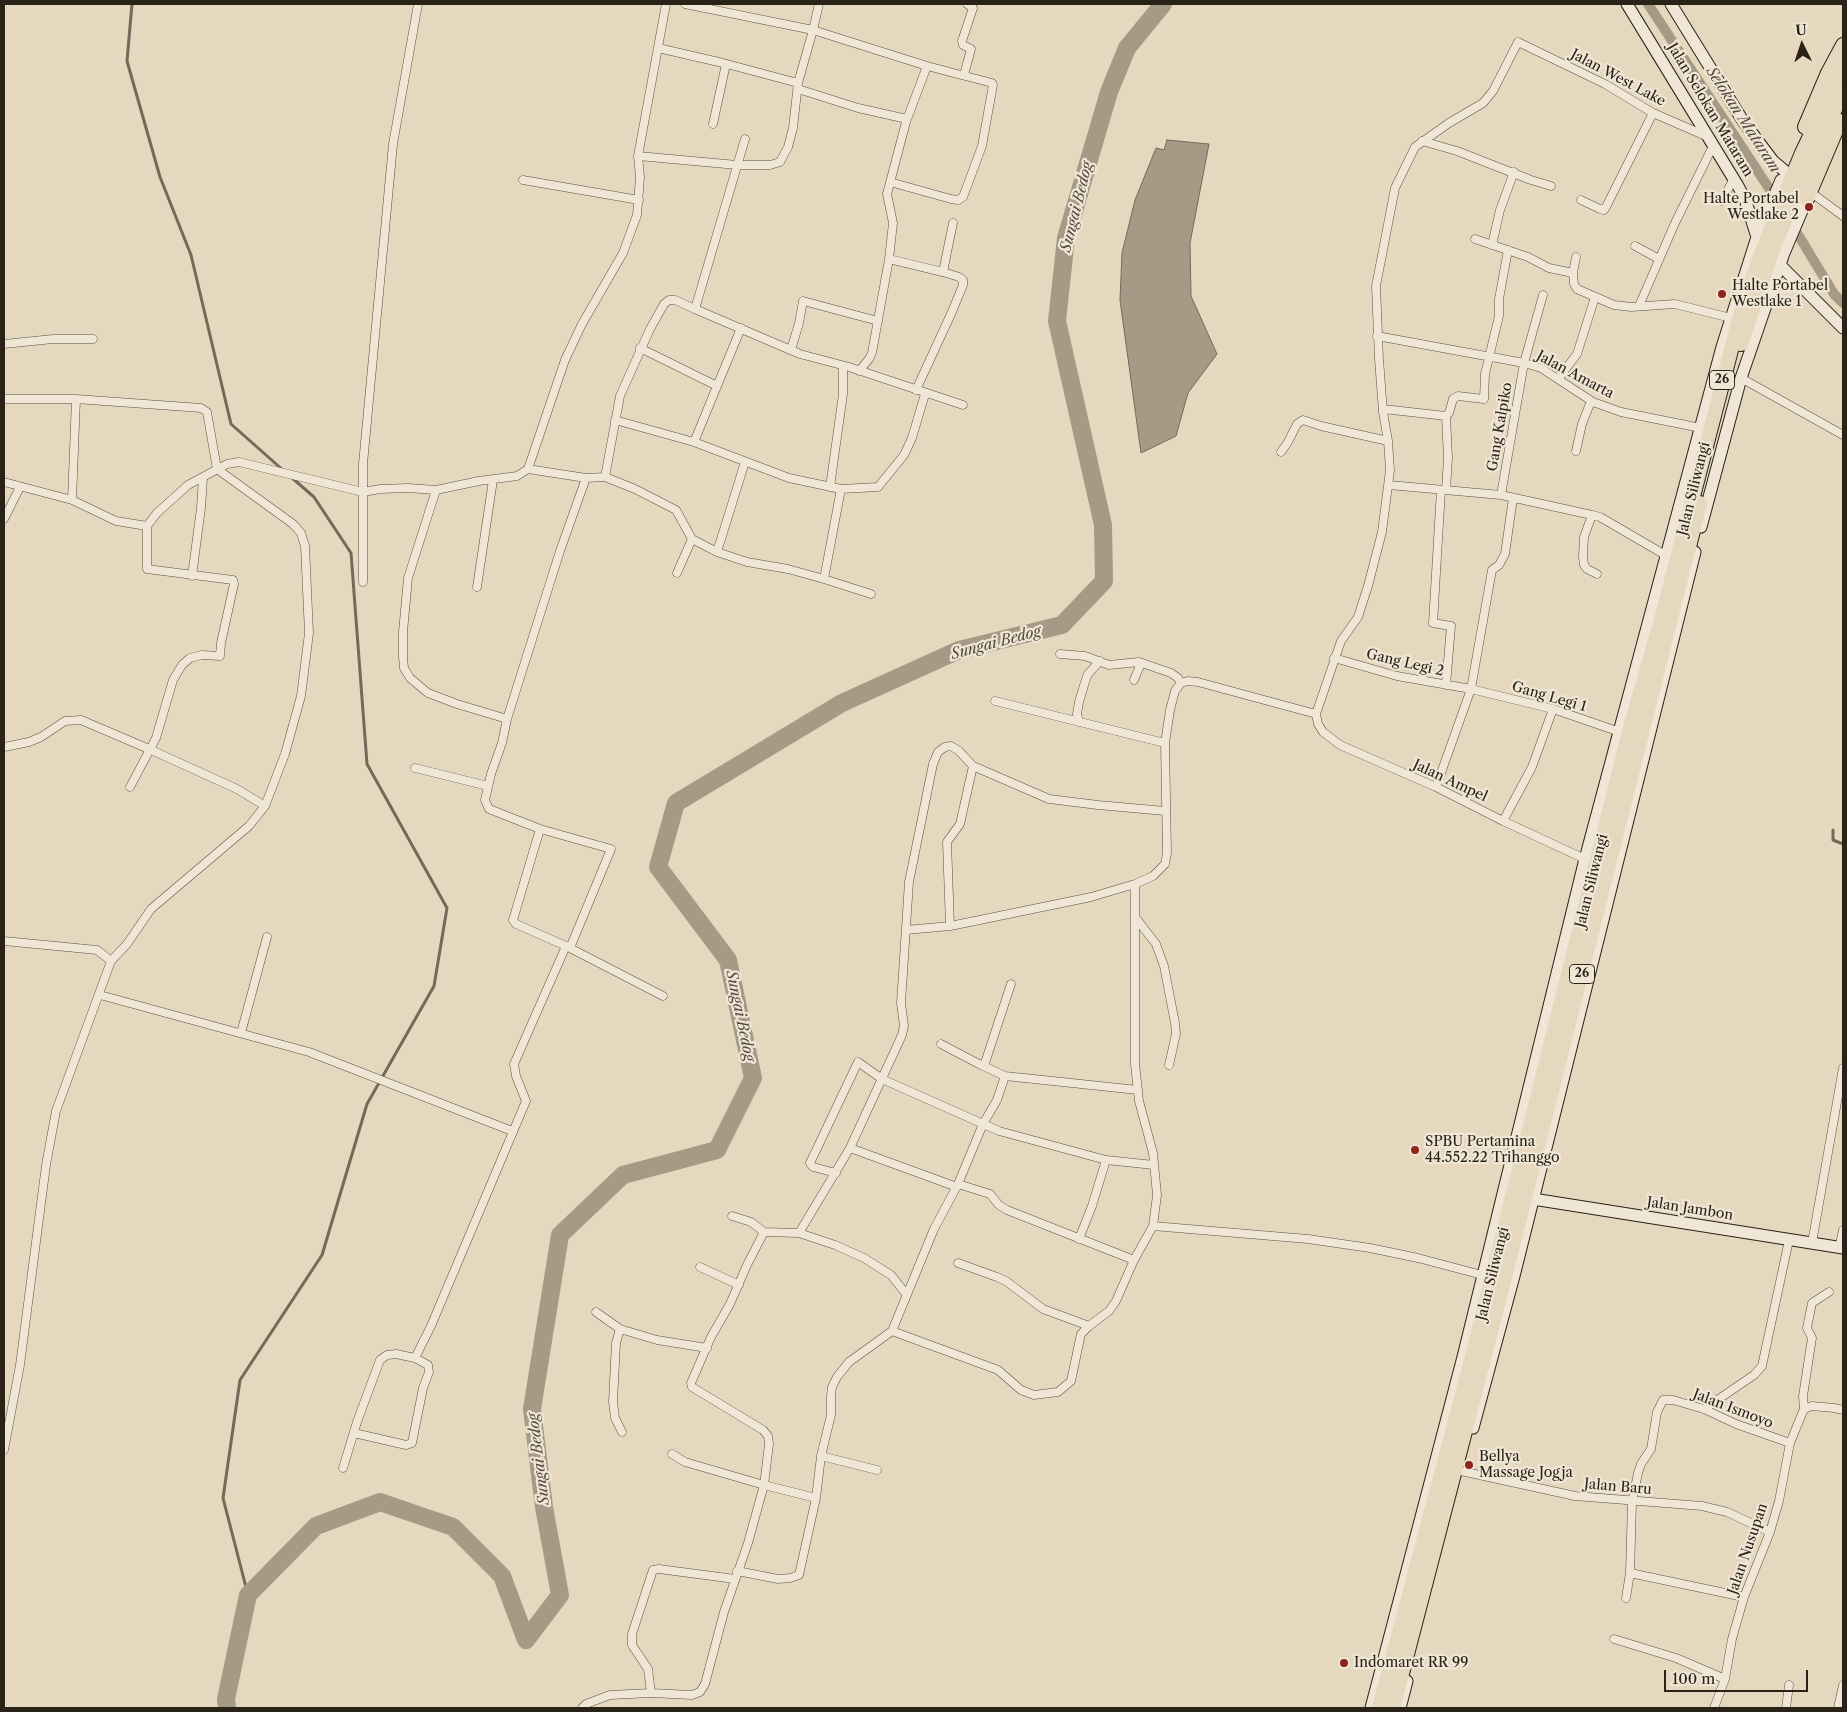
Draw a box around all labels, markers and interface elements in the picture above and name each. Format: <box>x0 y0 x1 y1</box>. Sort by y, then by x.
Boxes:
north arrow <box>1777 20 1827 70</box>
text: U <box>1795 21 1807 39</box>
street label: Jalan Selokan Mataram <box>1663 40 1757 180</box>
street label: Jalan West Lake <box>1568 46 1668 110</box>
water label: Selokan Mataram <box>1702 64 1784 176</box>
water label: Sungai Bedog <box>1057 160 1097 254</box>
place label: Halte Portabel Westlake 2 <box>1703 191 1799 223</box>
marker: Halte Portabel Westlake 2 <box>1803 201 1815 213</box>
place label: Halte Portabel Westlake 1 <box>1732 278 1828 310</box>
marker: Halte Portabel Westlake 1 <box>1716 288 1728 300</box>
street label: Jalan Amarta <box>1533 348 1617 402</box>
road number: 26 <box>1710 370 1734 390</box>
street label: Gang Kalpiko <box>1484 381 1516 473</box>
street label: Jalan Siliwangi <box>1674 440 1714 538</box>
water label: Sungai Bedog <box>949 622 1043 664</box>
street label: Gang Legi 2 <box>1365 646 1445 680</box>
street label: Gang Legi 1 <box>1510 678 1588 716</box>
street label: Jalan Ampel <box>1410 756 1490 806</box>
street label: Jalan Siliwangi <box>1572 832 1612 930</box>
road number: 26 <box>1570 964 1594 984</box>
water label: Sungai Bedog <box>722 969 758 1063</box>
place label: SPBU Pertamina 44.552.22 Trihanggo <box>1425 1134 1560 1166</box>
marker: SPBU Pertamina 44.552.22 Trihanggo <box>1409 1144 1421 1156</box>
street label: Jalan Jambon <box>1646 1194 1734 1224</box>
street label: Jalan Siliwangi <box>1473 1225 1513 1323</box>
street label: Jalan Ismoyo <box>1690 1386 1776 1432</box>
water label: Sungai Bedog <box>524 1412 554 1506</box>
place label: Bellya Massage Jogja <box>1479 1449 1573 1481</box>
marker: Bellya Massage Jogja <box>1463 1459 1475 1471</box>
street label: Jalan Baru <box>1583 1476 1653 1498</box>
street label: Jalan Nusupan <box>1725 1501 1771 1597</box>
place label: Indomaret RR 99 <box>1354 1655 1468 1671</box>
marker: Indomaret RR 99 <box>1338 1657 1350 1669</box>
scale bar <box>1667 1660 1811 1692</box>
text: 100 m <box>1672 1669 1715 1688</box>

